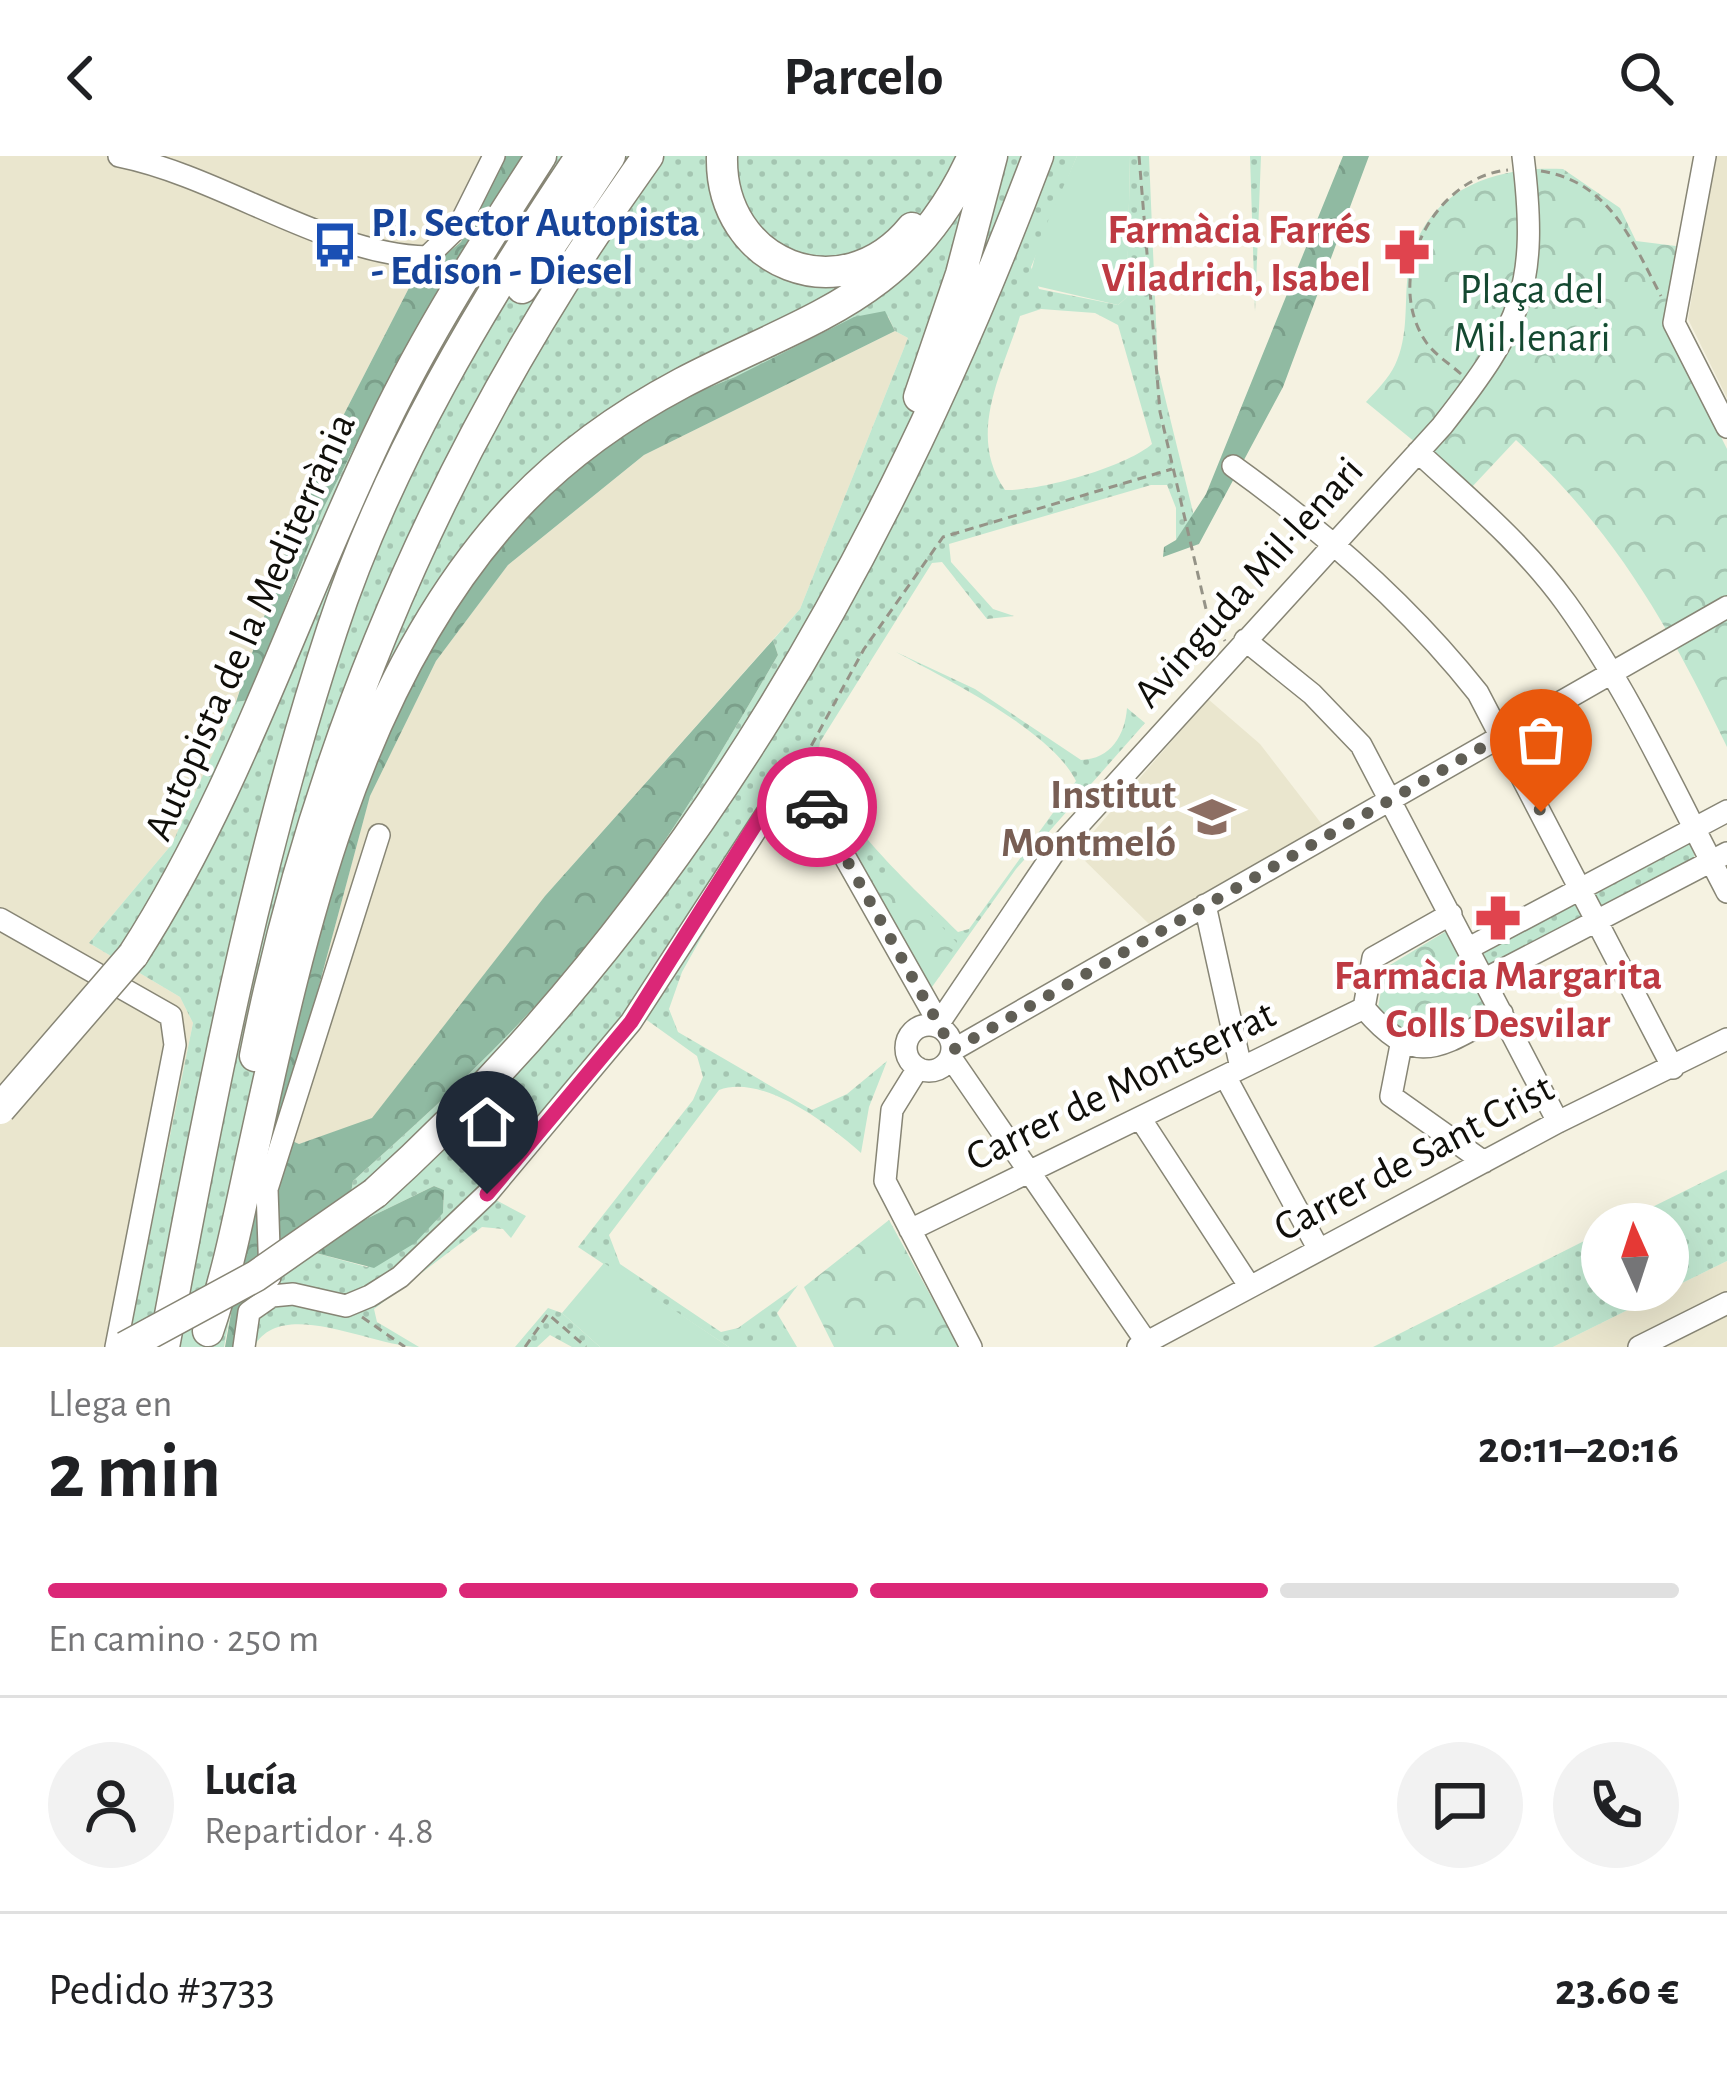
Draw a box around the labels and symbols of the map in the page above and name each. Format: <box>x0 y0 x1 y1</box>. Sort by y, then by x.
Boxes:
place label: P.I. Sector Autopista - Edison - Diesel <box>371 202 700 292</box>
place label: Farmàcia Farrés Viladrich, Isabel <box>1101 209 1371 299</box>
bus stop icon: P.I. Sector Autopista - Edison - Diesel <box>310 220 360 270</box>
pharmacy icon: Farmàcia Farrés Viladrich, Isabel <box>1382 227 1432 277</box>
park label: Plaça del Mil·lenari <box>1453 269 1611 359</box>
street label: Autopista de la Mediterrània <box>137 407 363 847</box>
street label: Avinguda Mil·lenari <box>1126 449 1371 715</box>
pin <box>1490 689 1592 812</box>
courier <box>757 747 877 867</box>
place label: Institut Montmeló <box>1001 774 1176 864</box>
school or university icon: Institut Montmeló <box>1187 792 1237 842</box>
pharmacy icon: Farmàcia Margarita Colls Desvilar <box>1473 893 1523 943</box>
place label: Farmàcia Margarita Colls Desvilar <box>1334 955 1662 1045</box>
street label: Carrer de Montserrat <box>960 993 1282 1179</box>
street label: Carrer de Sant Crist <box>1267 1067 1560 1249</box>
pin <box>436 1071 538 1194</box>
north arrow <box>1581 1203 1689 1311</box>

